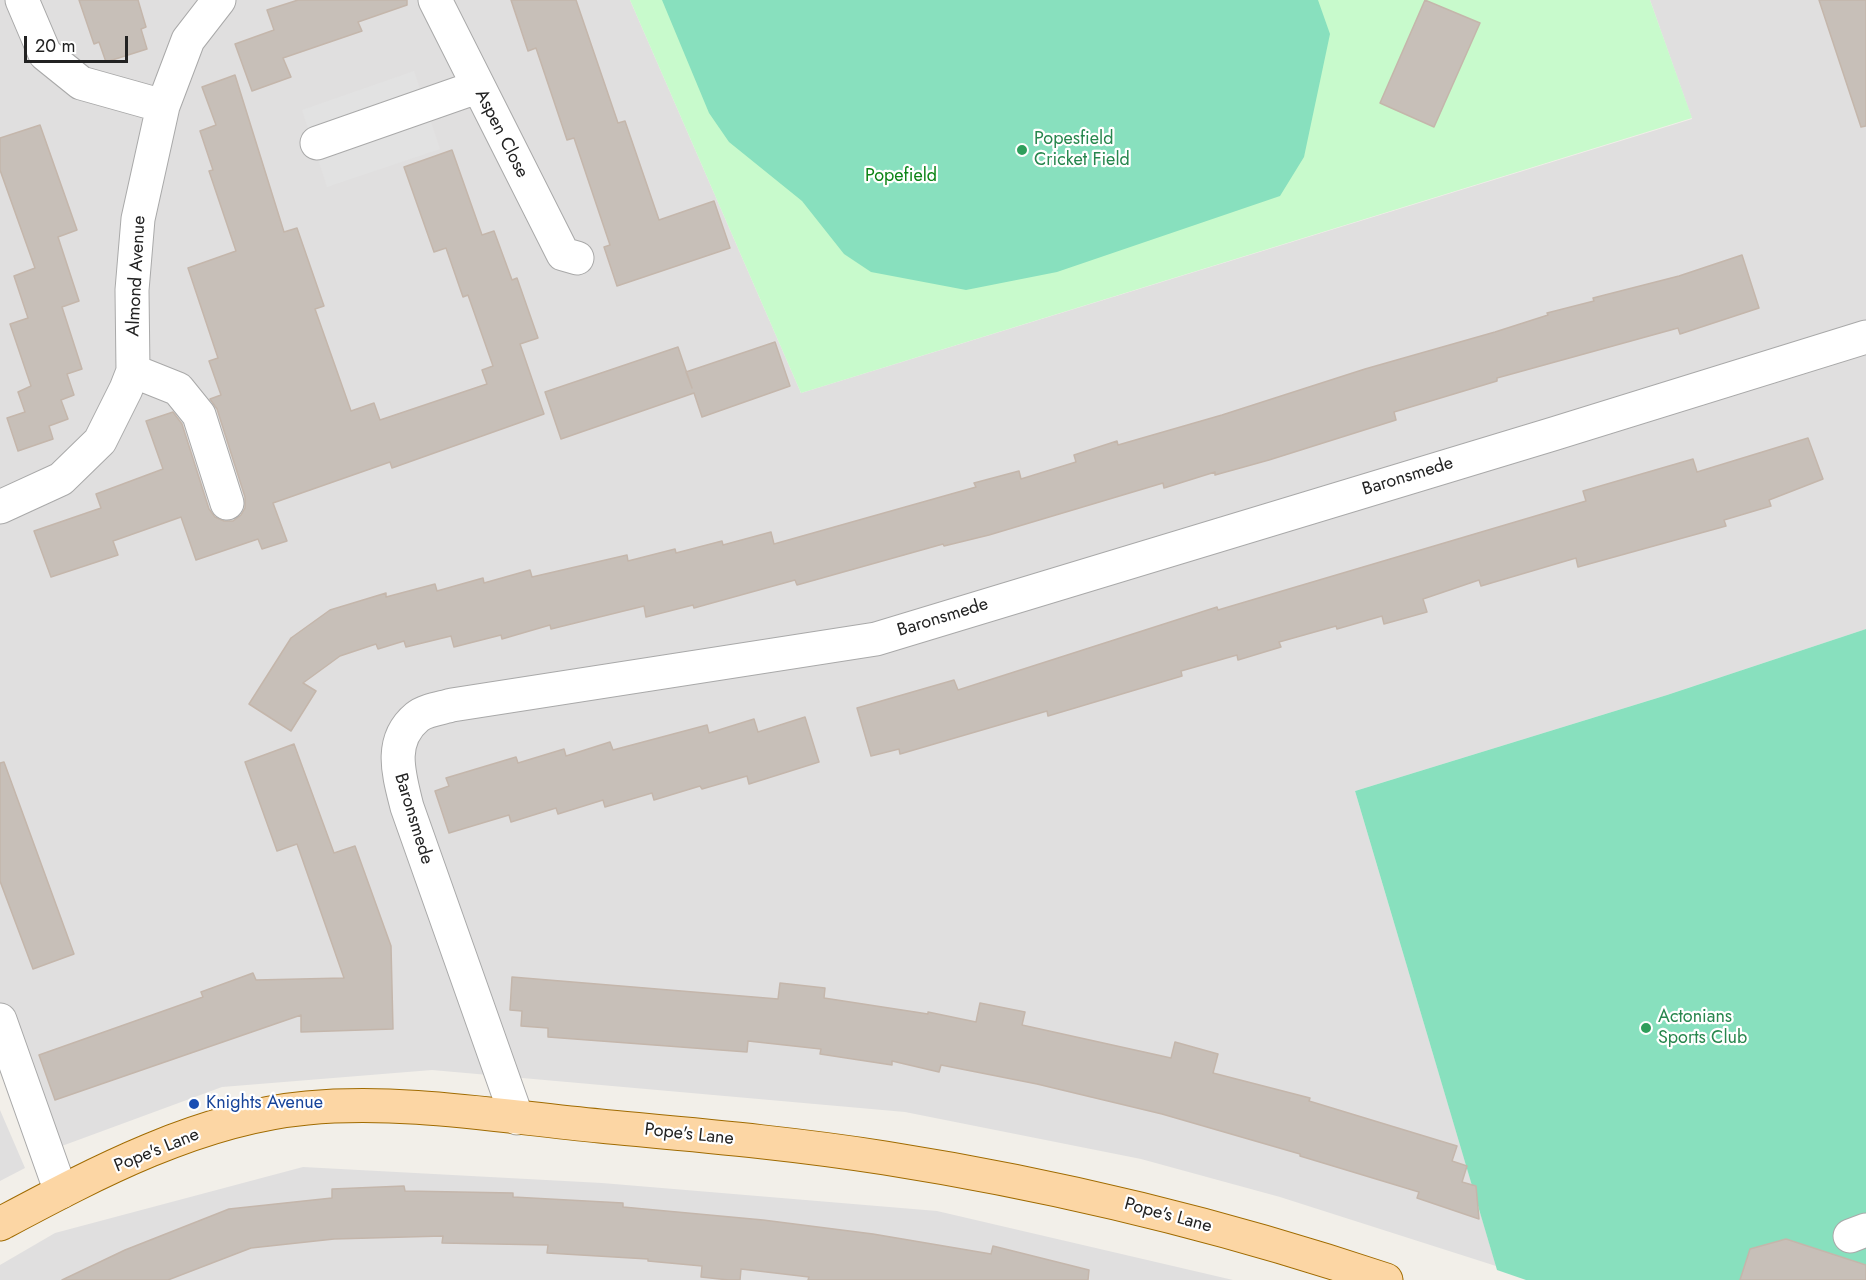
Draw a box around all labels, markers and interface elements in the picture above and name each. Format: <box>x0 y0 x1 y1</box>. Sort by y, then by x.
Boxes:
scale bar <box>27 24 130 62</box>
text: 20 m <box>35 33 75 59</box>
street label: Aspen Close <box>470 86 532 182</box>
place label: Popesfield Cricket Field <box>1034 129 1130 172</box>
marker: Popesfield Cricket Field <box>1015 143 1029 157</box>
park label: Popefield <box>865 166 937 188</box>
street label: Almond Avenue <box>123 215 151 337</box>
street label: Baronsmede <box>1360 453 1456 501</box>
street label: Baronsmede <box>895 594 991 642</box>
street label: Baronsmede <box>389 771 437 867</box>
place label: Actonians Sports Club <box>1658 1007 1747 1050</box>
marker: Actonians Sports Club <box>1639 1021 1653 1035</box>
place label: Knights Avenue <box>206 1093 323 1115</box>
marker: Knights Avenue <box>187 1097 201 1111</box>
street label: Pope's Lane <box>643 1120 735 1150</box>
street label: Pope's Lane <box>111 1124 203 1178</box>
street label: Pope's Lane <box>1122 1194 1214 1238</box>

